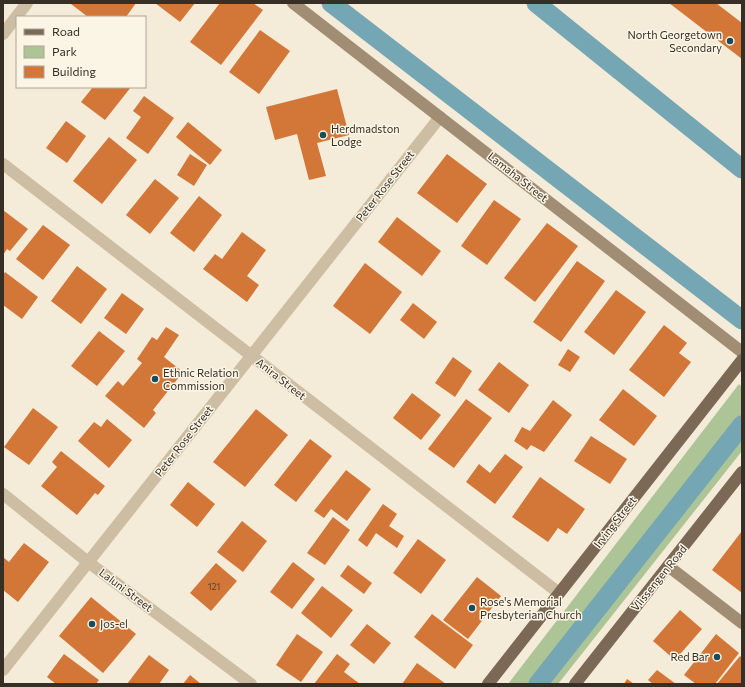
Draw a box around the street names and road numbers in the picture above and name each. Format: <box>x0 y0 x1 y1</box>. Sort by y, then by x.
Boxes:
street label: Peter Rose Street <box>353 147 417 224</box>
street label: Lamaha Street <box>486 149 551 204</box>
street label: Anira Street <box>254 355 309 402</box>
street label: Peter Rose Street <box>152 402 216 479</box>
street label: Irving Street <box>591 493 639 550</box>
street label: Vlissengen Road <box>628 542 689 613</box>
street label: Laluni Street <box>97 565 156 614</box>

